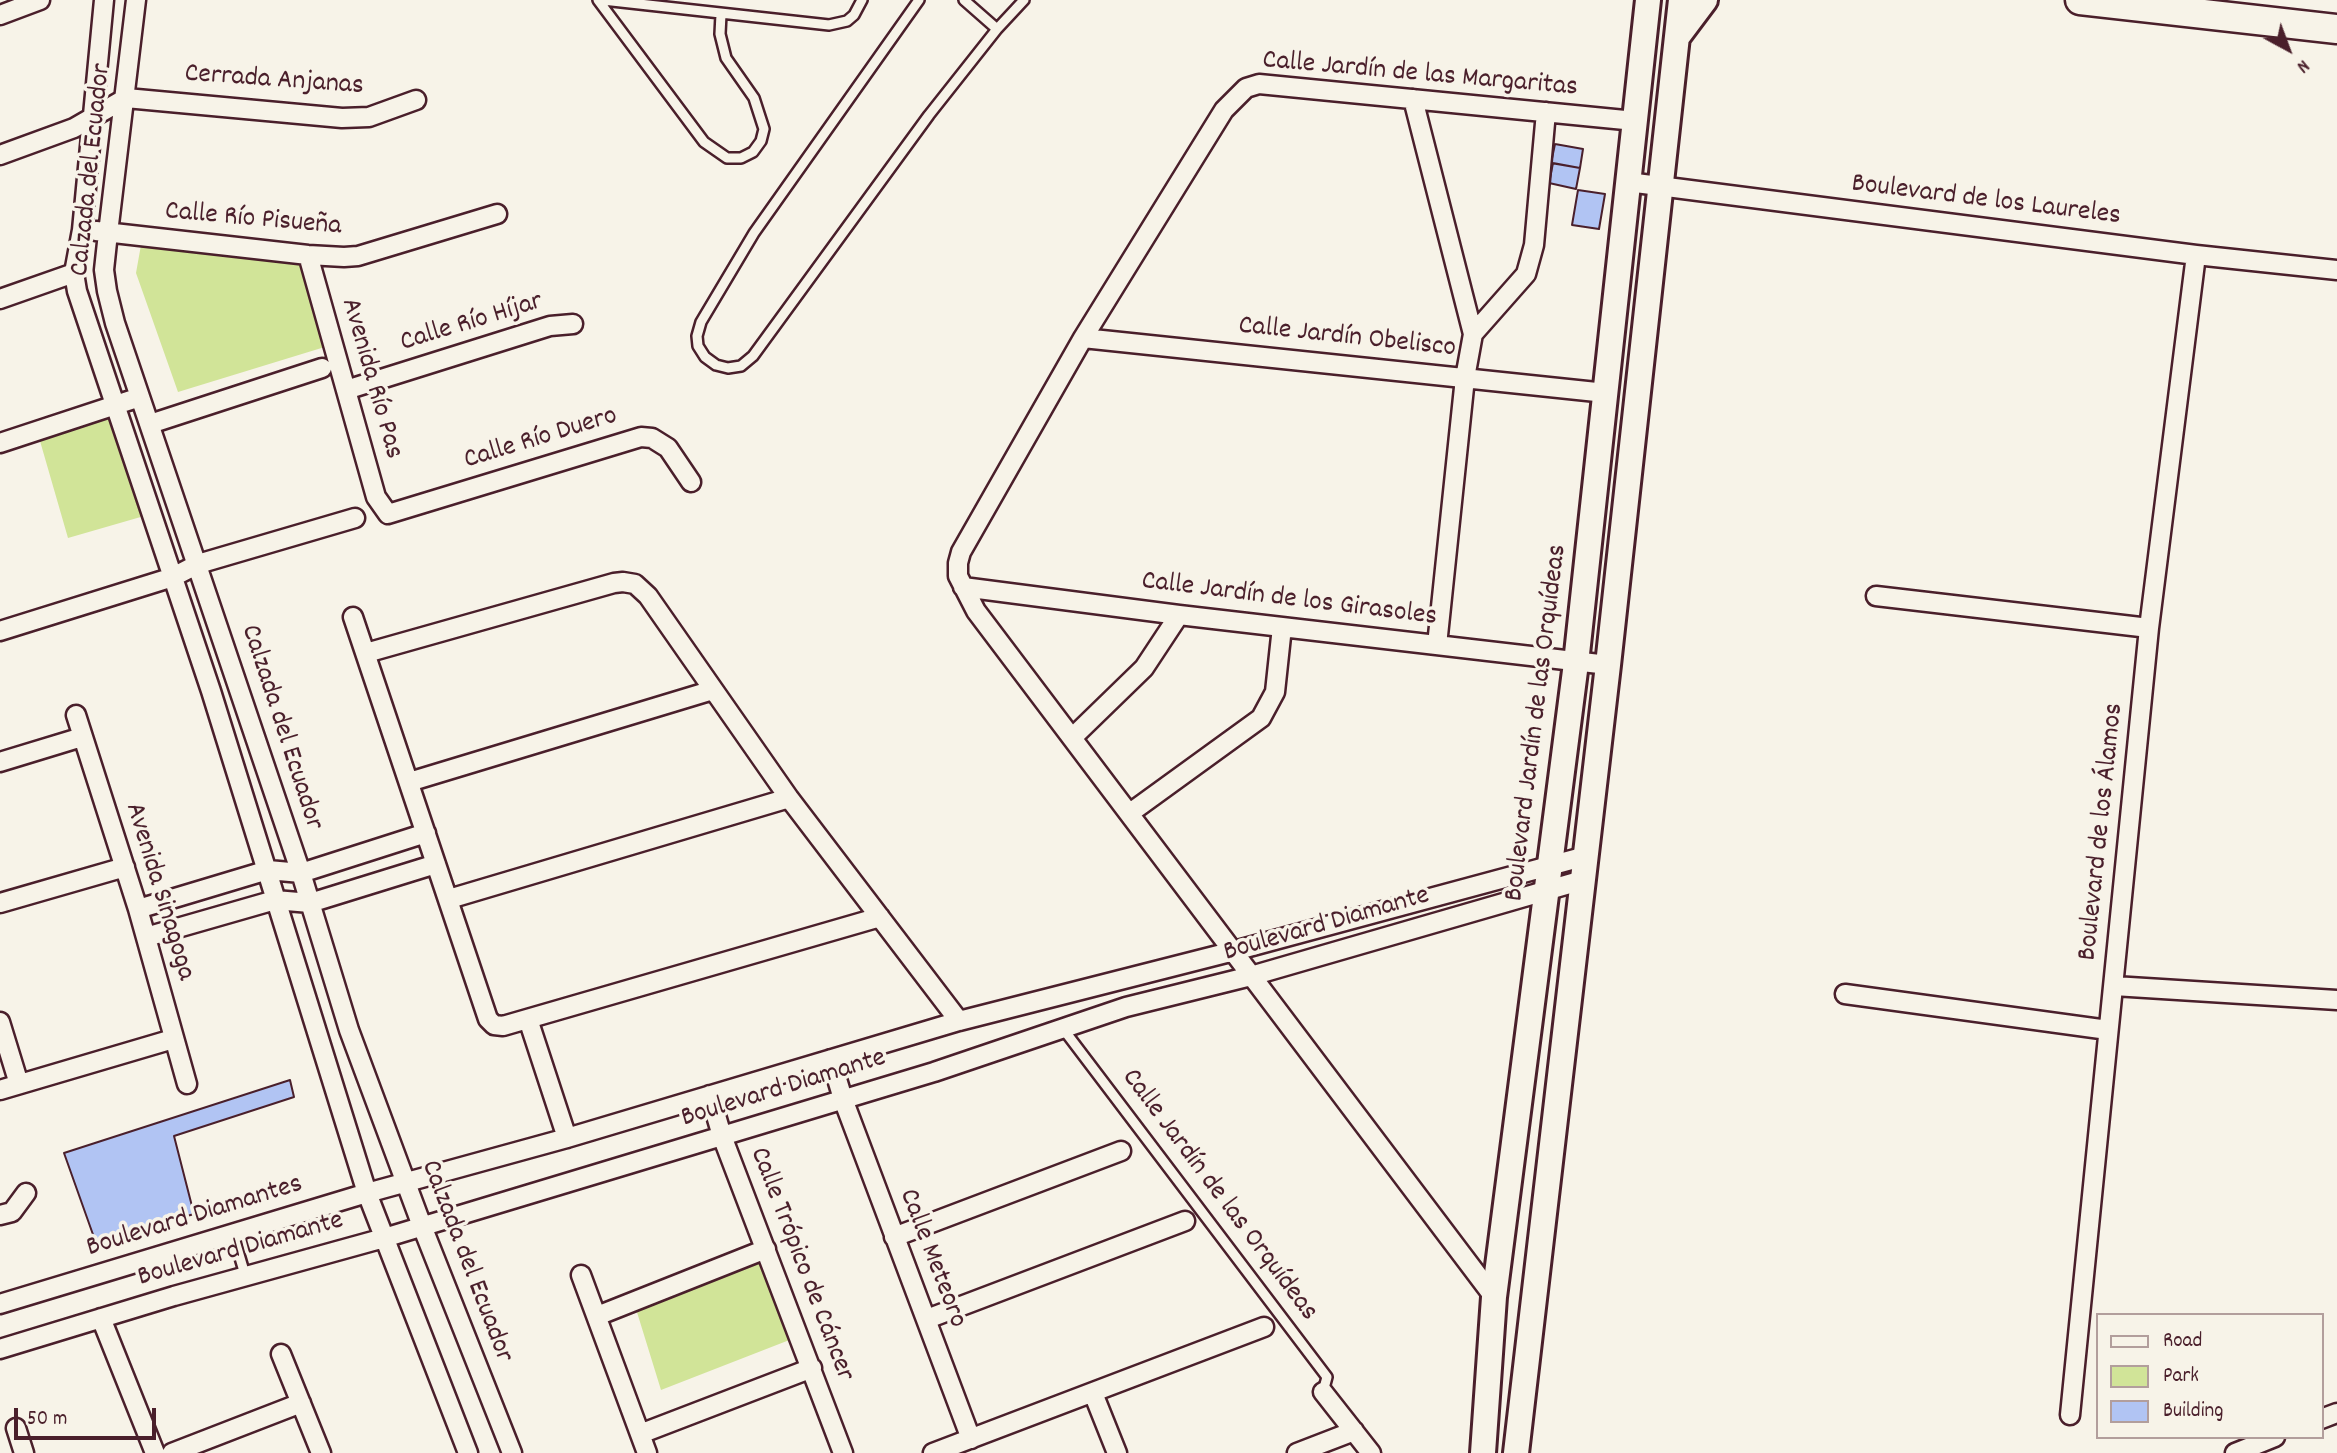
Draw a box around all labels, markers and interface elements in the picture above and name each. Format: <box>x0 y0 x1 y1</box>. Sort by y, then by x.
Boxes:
north arrow <box>2253 14 2323 84</box>
street label: Calle Jardín de las Margaritas <box>1261 45 1579 107</box>
text: N <box>2290 52 2315 78</box>
street label: Cerrada Anjanas <box>183 59 365 105</box>
street label: Calzada del Ecuador <box>65 62 121 278</box>
street label: Boulevard de los Laureles <box>1850 169 2122 235</box>
street label: Calle Río Pisueña <box>163 197 343 245</box>
street label: Calle Río Híjar <box>397 286 547 362</box>
street label: Avenida Río Pas <box>331 295 409 463</box>
street label: Calle Jardín Obelisco <box>1237 311 1457 367</box>
street label: Calle Río Duero <box>460 401 622 479</box>
street label: Boulevard Jardín de las Orquídeas <box>1499 543 1577 903</box>
street label: Calle Jardín de los Girasoles <box>1139 566 1439 636</box>
street label: Calzada del Ecuador <box>231 621 329 835</box>
street label: Boulevard de los Álamos <box>2073 702 2133 962</box>
street label: Avenida Sinagoga <box>115 799 201 985</box>
street label: Boulevard Diamante <box>1220 881 1434 971</box>
street label: Boulevard Diamante <box>678 1043 890 1137</box>
street label: Calle Jardín de las Orquídeas <box>1112 1063 1324 1329</box>
street label: Calle Trópico de Cáncer <box>740 1143 860 1387</box>
street label: Calzada del Ecuador <box>411 1156 519 1368</box>
street label: Boulevard Diamantes <box>83 1169 307 1267</box>
street label: Calle Meteoro <box>889 1185 973 1333</box>
street label: Boulevard Diamante <box>134 1206 348 1296</box>
legend <box>2096 1313 2323 1439</box>
text: Road <box>2163 1327 2202 1357</box>
text: Park <box>2163 1362 2199 1392</box>
scale bar <box>18 1394 159 1438</box>
text: Building <box>2163 1397 2223 1427</box>
text: 50 m <box>27 1405 67 1435</box>

